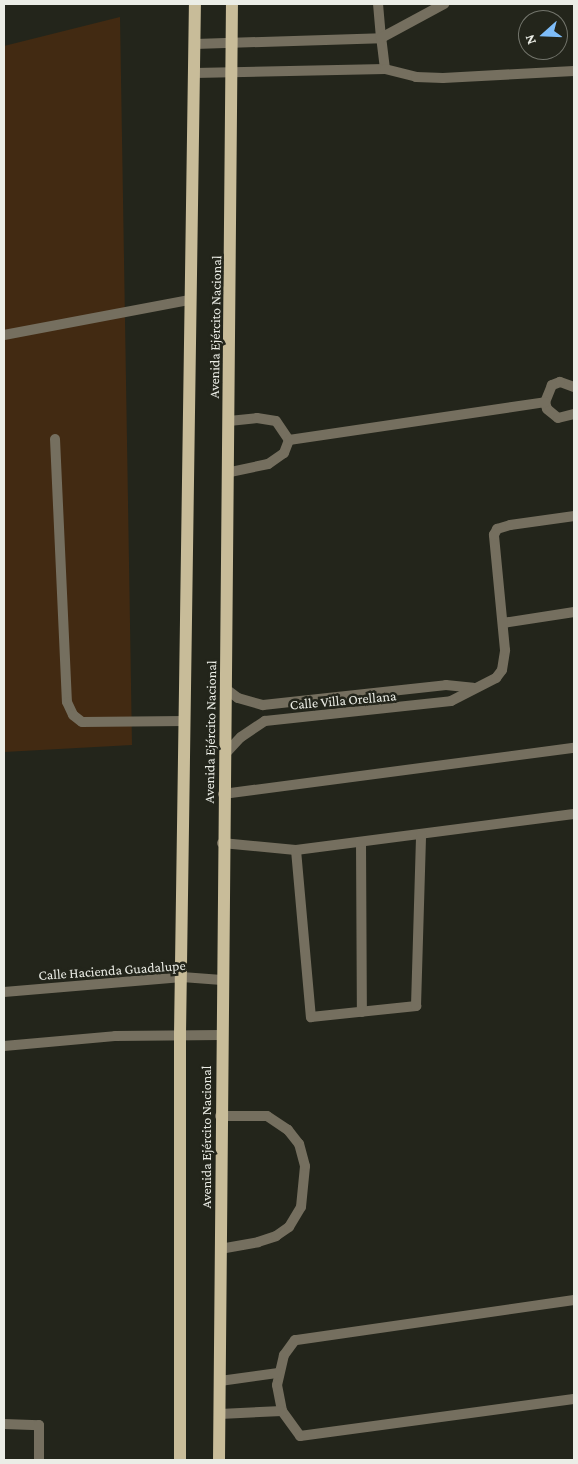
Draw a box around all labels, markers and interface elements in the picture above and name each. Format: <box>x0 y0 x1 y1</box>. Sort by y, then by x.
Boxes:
north arrow <box>518 10 568 60</box>
text: N <box>521 33 539 47</box>
street label: Avenida Ejército Nacional <box>205 255 225 399</box>
street label: Avenida Ejército Nacional <box>200 660 220 804</box>
street label: Calle Villa Orellana <box>289 687 397 713</box>
street label: Calle Hacienda Guadalupe <box>38 956 186 984</box>
street label: Avenida Ejército Nacional <box>198 1066 214 1208</box>

